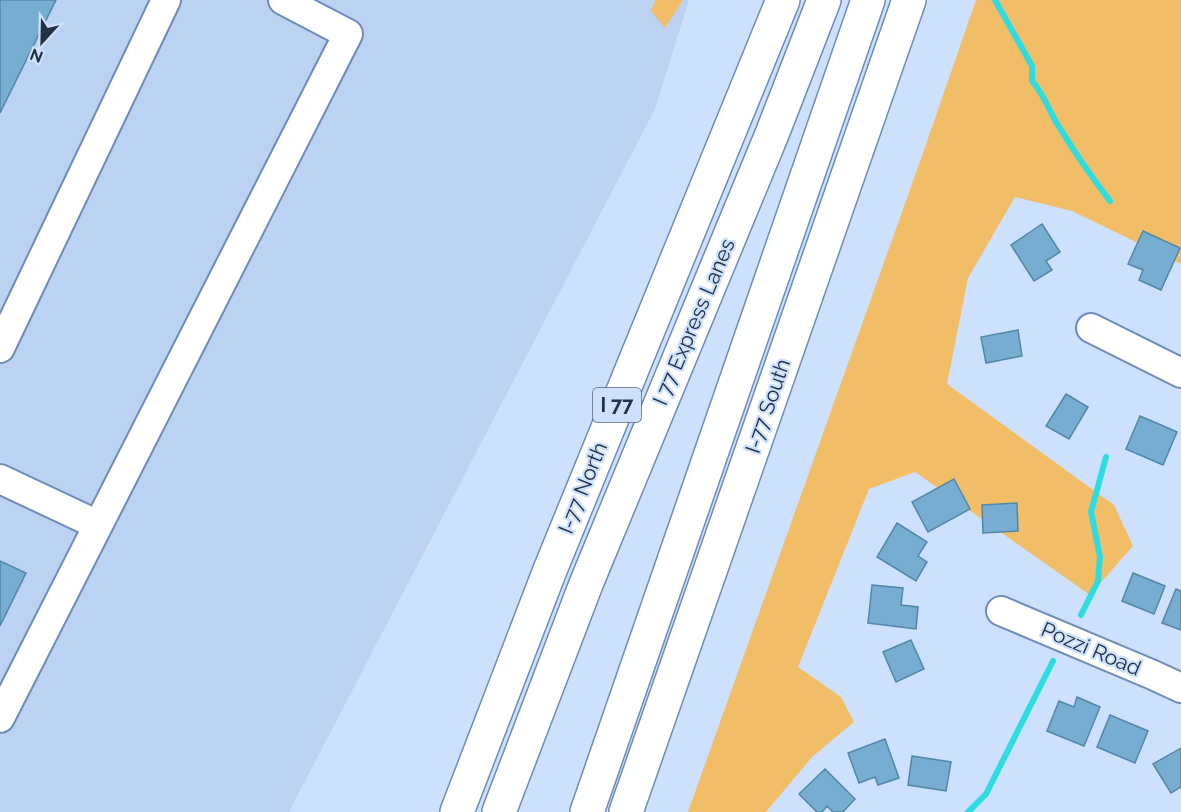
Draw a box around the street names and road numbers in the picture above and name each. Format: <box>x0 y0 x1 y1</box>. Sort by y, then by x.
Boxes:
street label: I 77 Express Lanes <box>647 235 740 409</box>
street label: I-77 South <box>740 355 795 456</box>
road number: I 77 <box>593 388 641 422</box>
street label: I-77 North <box>553 438 612 537</box>
street label: Pozzi Road <box>1037 616 1145 681</box>

